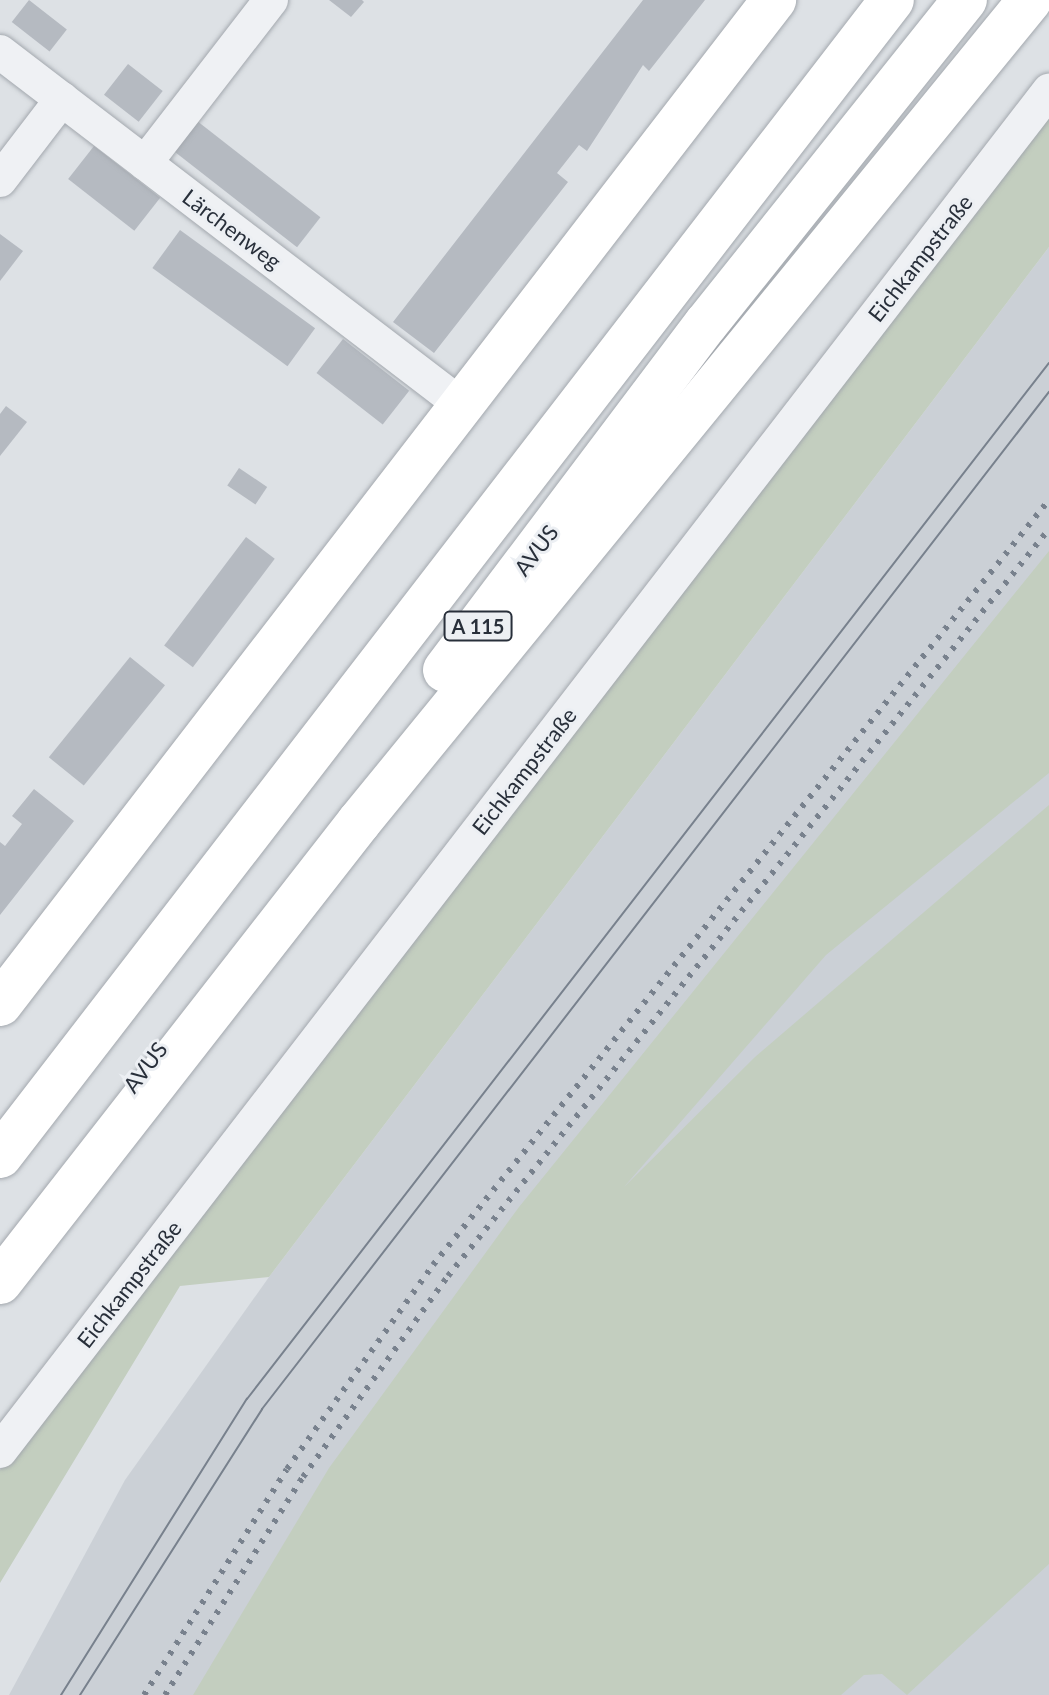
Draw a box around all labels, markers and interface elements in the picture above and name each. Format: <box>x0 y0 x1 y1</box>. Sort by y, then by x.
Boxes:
street label: Lärchenweg <box>178 183 286 275</box>
street label: Eichkampstraße <box>862 189 978 327</box>
street label: AVUS <box>508 519 564 581</box>
road number: A 115 <box>442 610 514 642</box>
street label: Eichkampstraße <box>466 702 582 840</box>
street label: AVUS <box>117 1036 173 1098</box>
street label: Eichkampstraße <box>71 1215 187 1353</box>

